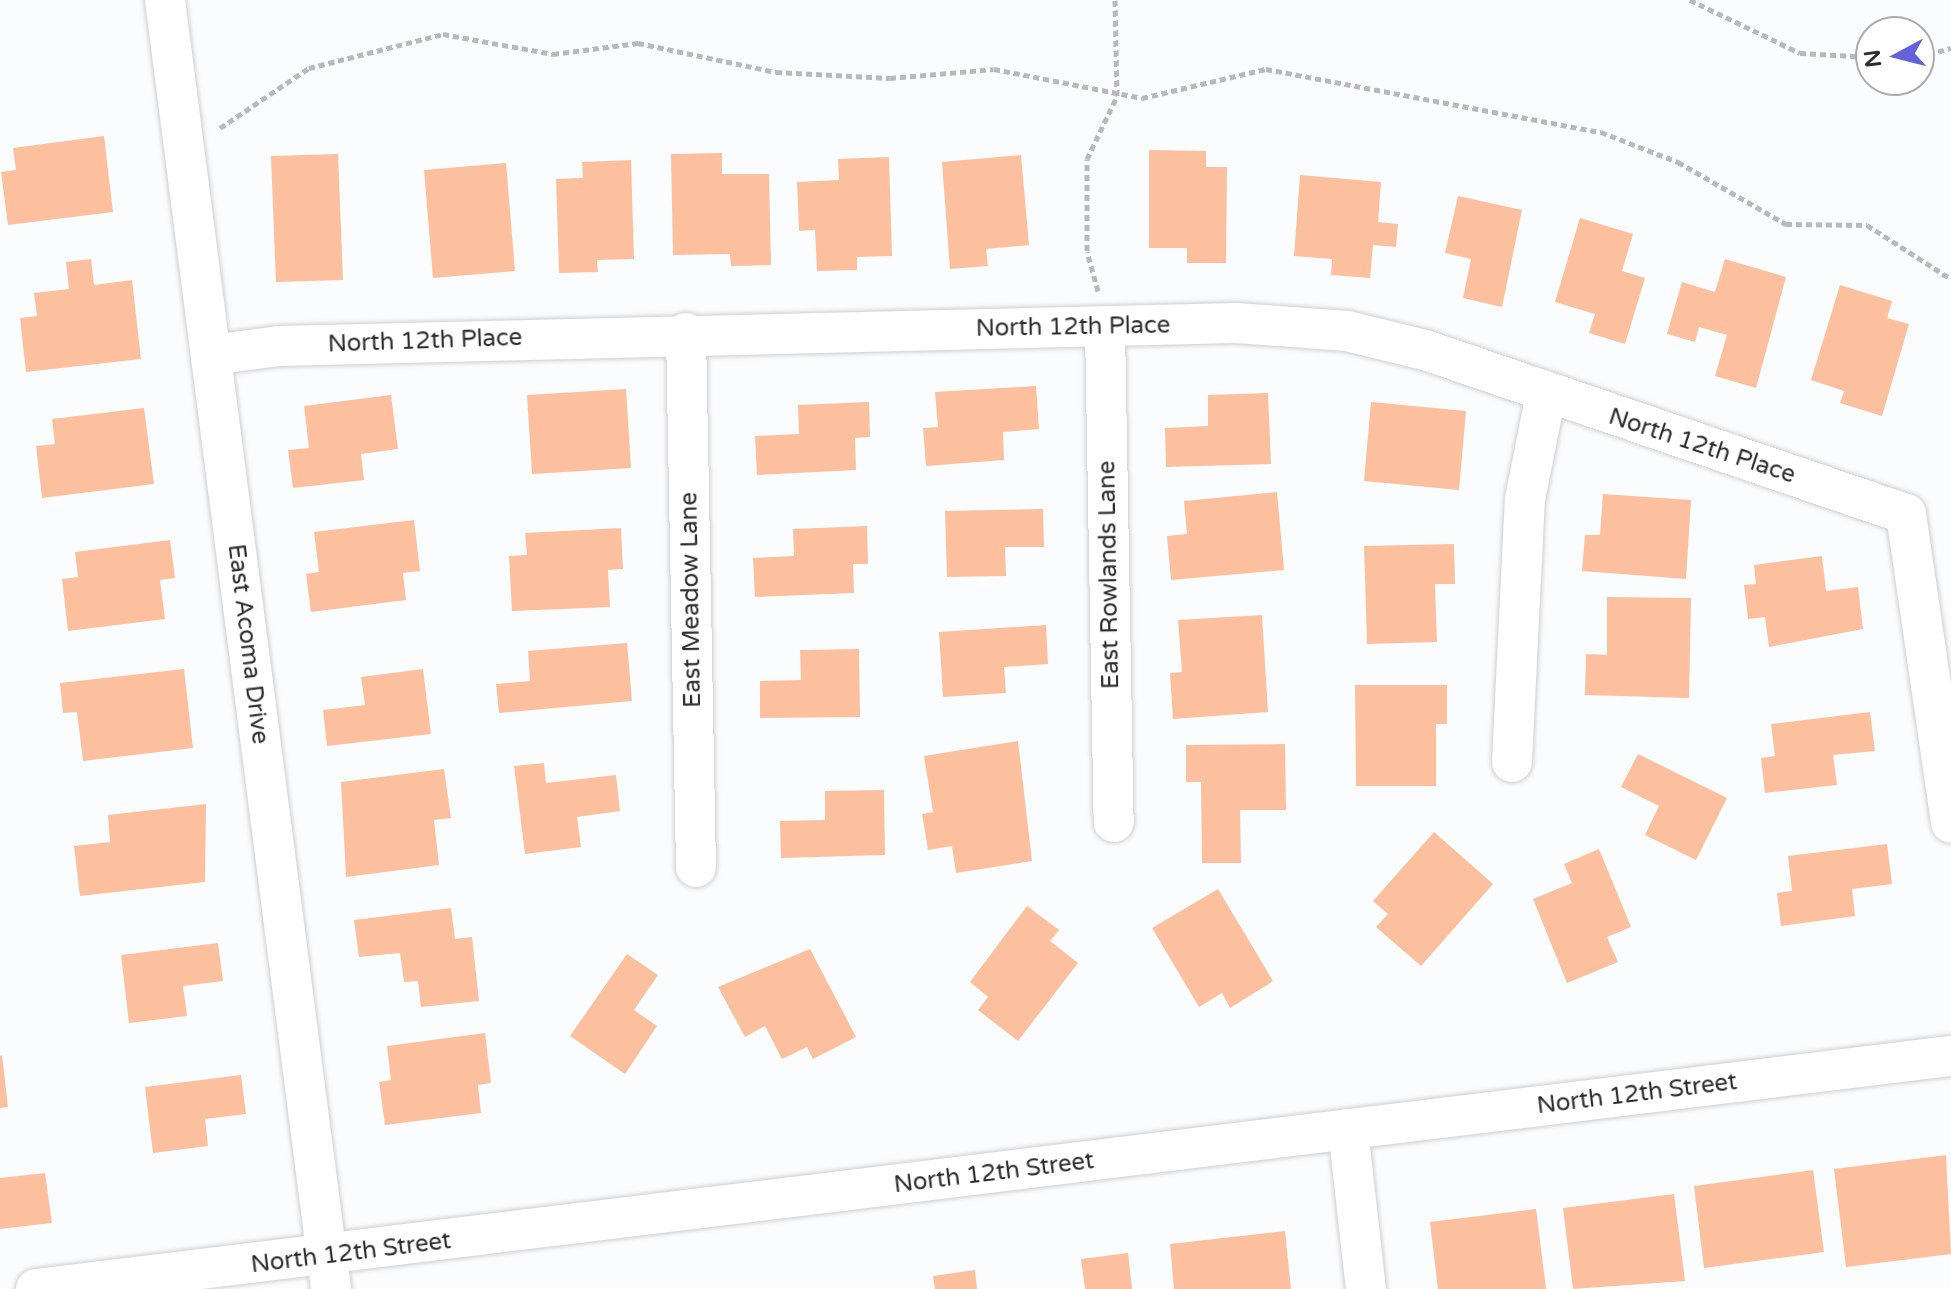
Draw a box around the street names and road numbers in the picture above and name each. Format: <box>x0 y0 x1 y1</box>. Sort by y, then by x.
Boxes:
street label: North 12th Place <box>975 311 1171 343</box>
street label: North 12th Place <box>327 323 523 359</box>
street label: North 12th Place <box>1605 402 1799 490</box>
street label: East Rowlands Lane <box>1093 461 1125 689</box>
street label: East Meadow Lane <box>675 492 707 708</box>
street label: East Acoma Drive <box>221 542 275 746</box>
street label: North 12th Street <box>1535 1067 1739 1121</box>
street label: North 12th Street <box>892 1146 1096 1200</box>
street label: North 12th Street <box>249 1226 453 1280</box>

